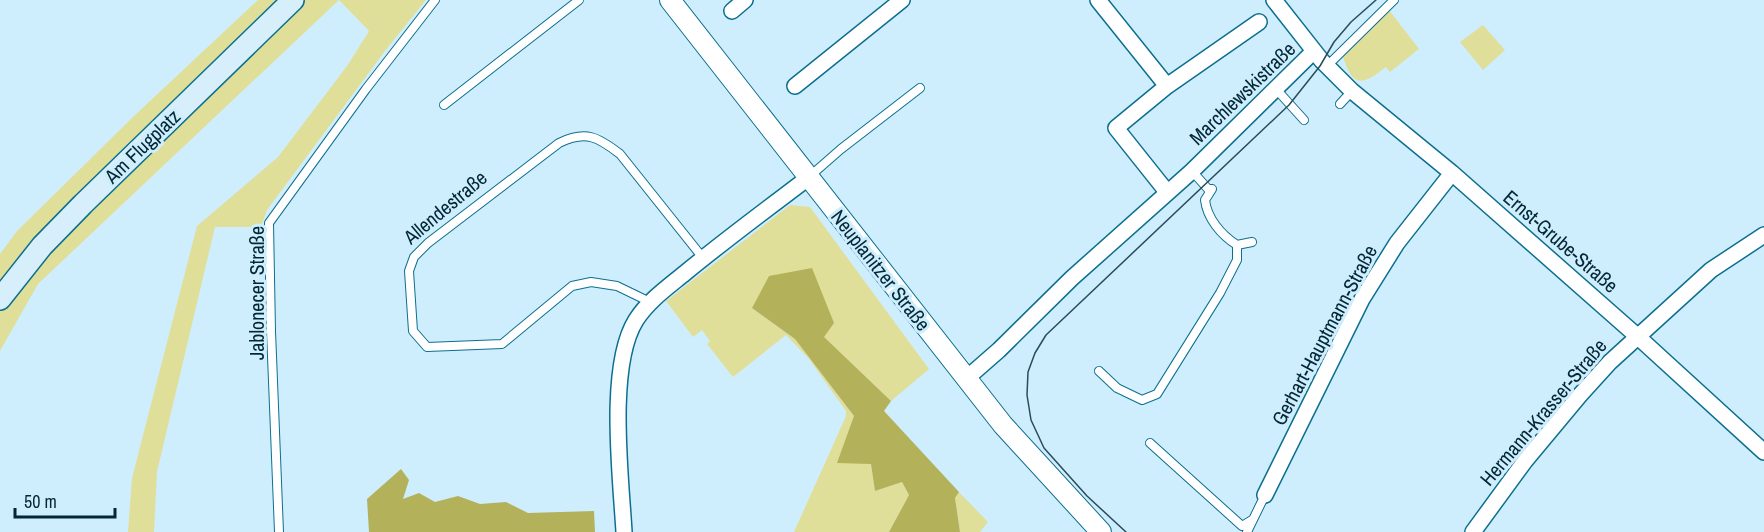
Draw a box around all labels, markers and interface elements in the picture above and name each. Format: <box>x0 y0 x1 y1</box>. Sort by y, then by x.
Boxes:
street label: Marchlewskistraße <box>1183 35 1301 151</box>
street label: Am Flugplatz <box>97 103 186 190</box>
street label: Allendestraße <box>397 164 492 251</box>
street label: Ernst-Grube-Straße <box>1498 184 1624 298</box>
street label: Neuplanitzer Straße <box>825 204 937 336</box>
street label: Jablonecer Straße <box>243 226 270 360</box>
street label: Gerhart-Hauptmann-Straße <box>1265 240 1383 430</box>
street label: Hermann-Krasser-Straße <box>1473 333 1613 491</box>
scale bar <box>15 481 116 519</box>
text: 50 m <box>24 489 57 514</box>

